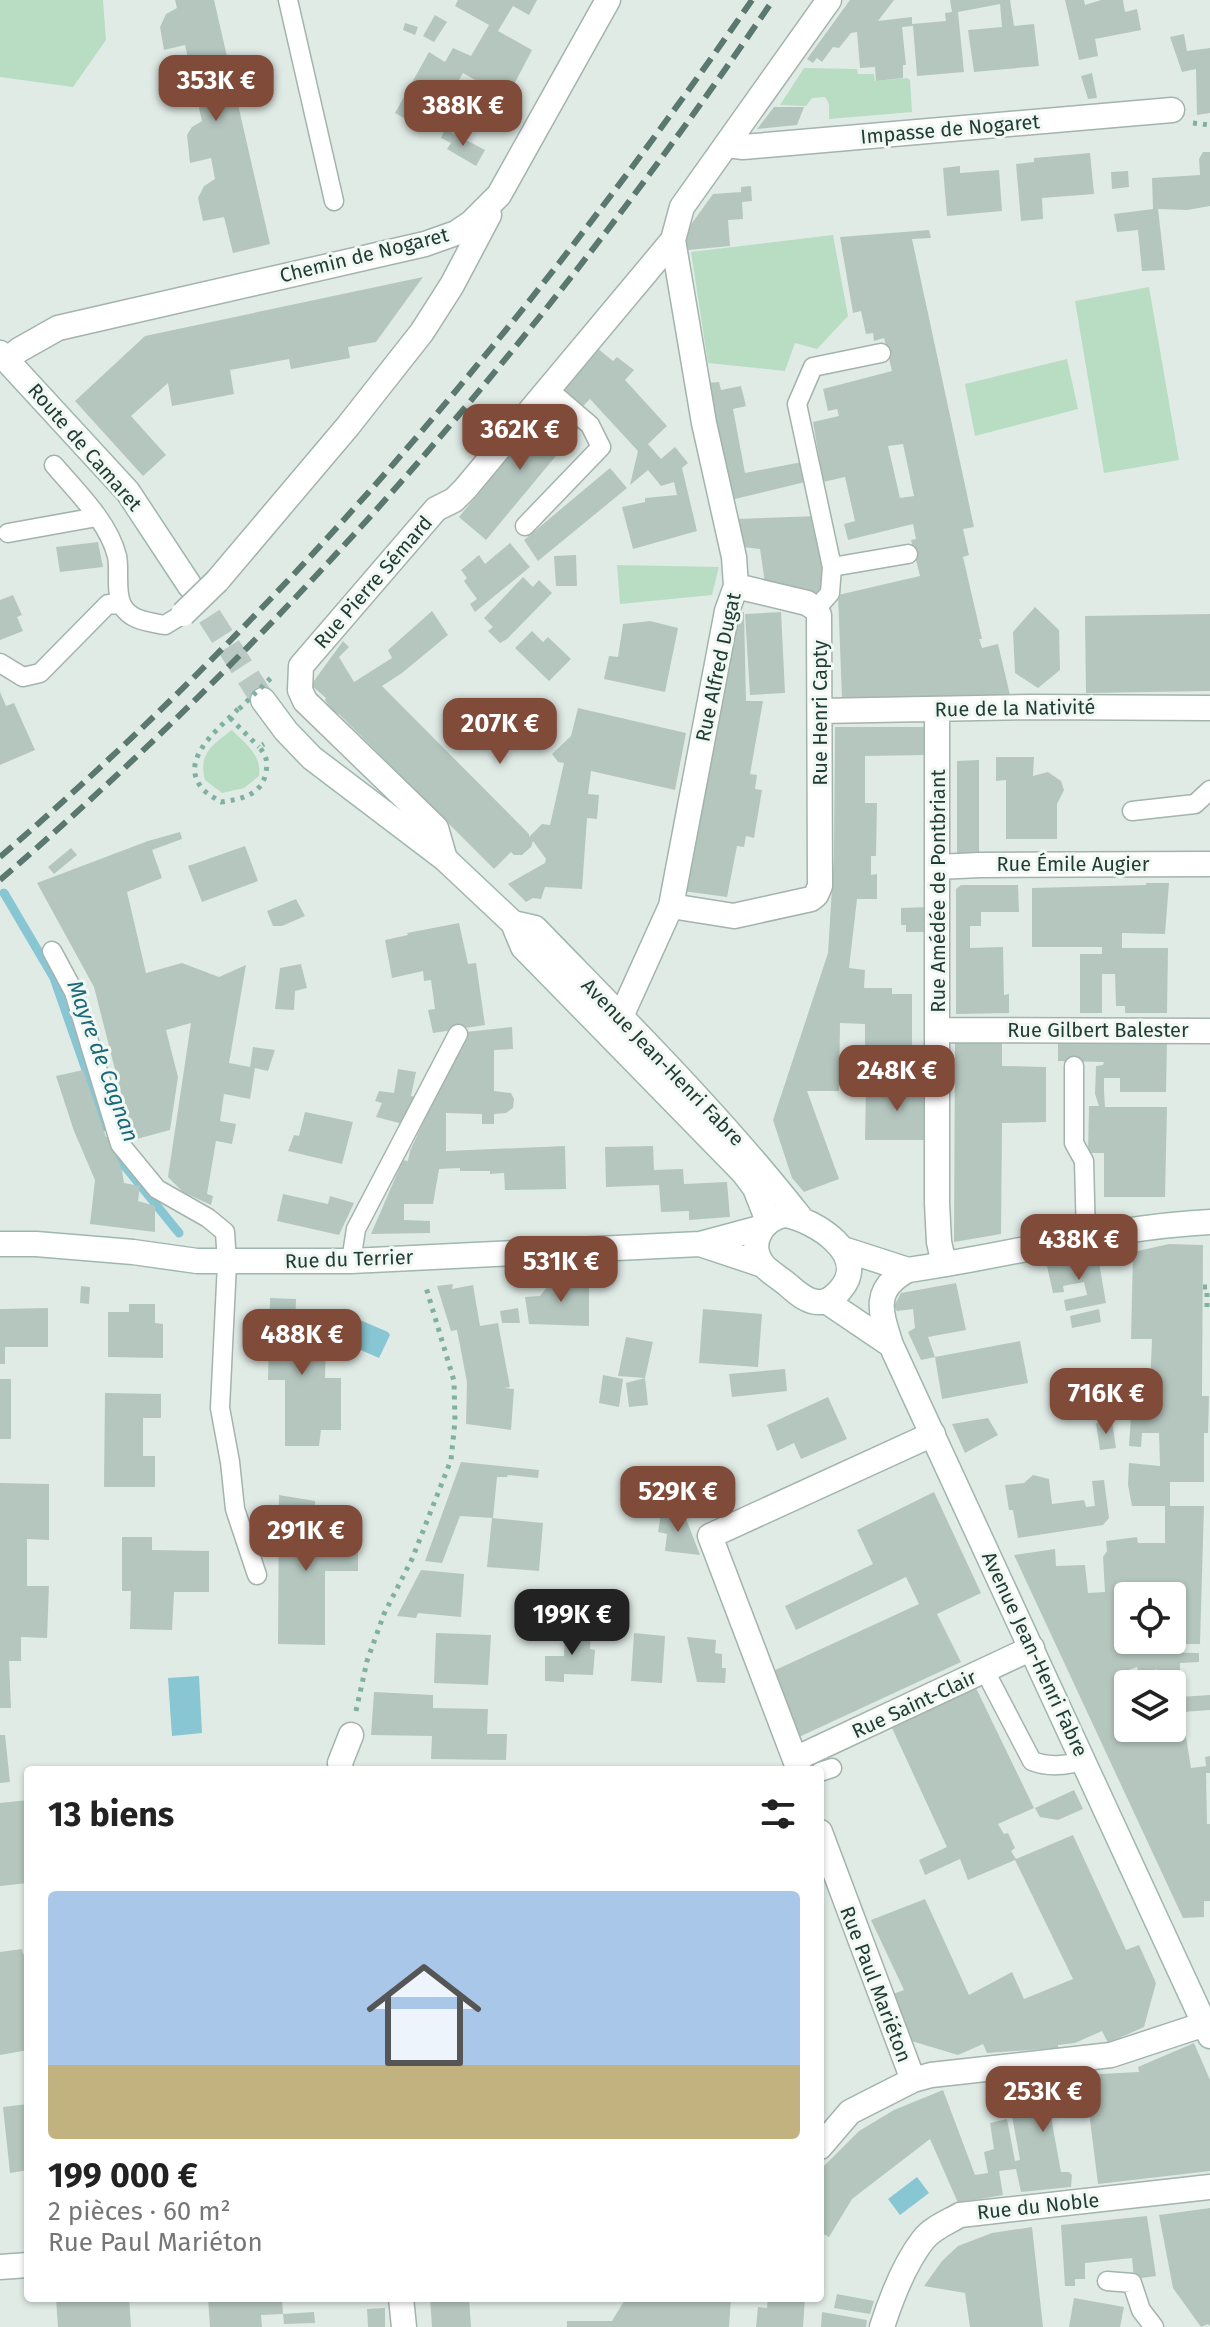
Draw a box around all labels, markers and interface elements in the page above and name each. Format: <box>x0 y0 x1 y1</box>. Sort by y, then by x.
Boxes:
pin: 353K € <box>151 55 281 123</box>
text: 353K € <box>177 65 255 96</box>
pin: 388K € <box>398 80 528 148</box>
text: 388K € <box>422 90 504 121</box>
street label: Impasse de Nogaret <box>859 109 1041 149</box>
street label: Chemin de Nogaret <box>277 222 452 288</box>
street label: Route de Camaret <box>23 378 148 516</box>
pin: 362K € <box>455 404 585 472</box>
text: 362K € <box>480 414 560 445</box>
street label: Rue Pierre Sémard <box>309 511 437 653</box>
street label: Rue Alfred Dugat <box>690 589 746 744</box>
street label: Rue Henri Capty <box>808 640 832 786</box>
street label: Rue de la Nativité <box>934 695 1096 721</box>
pin: 207K € <box>435 698 565 766</box>
text: 207K € <box>461 708 539 739</box>
street label: Rue Amédée de Pontbriant <box>926 769 950 1013</box>
street label: Rue Émile Augier <box>997 852 1150 876</box>
street label: Avenue Jean-Henri Fabre <box>577 973 749 1151</box>
water label: Mayre de Cagnan <box>61 977 145 1145</box>
street label: Rue Gilbert Balester <box>1007 1018 1189 1042</box>
pin: 248K € <box>832 1045 962 1113</box>
text: 248K € <box>857 1055 937 1086</box>
pin: 438K € <box>1014 1214 1144 1282</box>
text: 438K € <box>1039 1224 1119 1255</box>
pin: 531K € <box>496 1236 626 1304</box>
street label: Rue du Terrier <box>284 1245 414 1273</box>
text: 531K € <box>523 1246 599 1277</box>
pin: 488K € <box>237 1309 367 1377</box>
text: 488K € <box>261 1319 343 1350</box>
pin: 716K € <box>1041 1368 1171 1436</box>
text: 716K € <box>1068 1378 1144 1409</box>
pin: 529K € <box>613 1466 743 1534</box>
text: 529K € <box>638 1476 718 1507</box>
pin: 291K € <box>241 1505 371 1573</box>
text: 291K € <box>267 1515 345 1546</box>
street label: Avenue Jean-Henri Fabre <box>977 1548 1093 1760</box>
map controls <box>1114 1582 1186 1742</box>
button: locate <box>1114 1582 1186 1654</box>
pin: 199K € <box>507 1589 637 1657</box>
text: 199K € <box>532 1599 612 1630</box>
street label: Rue Saint-Clair <box>848 1665 980 1743</box>
button: layers <box>1114 1670 1186 1742</box>
icon: filters <box>756 1792 800 1836</box>
text: 13 biens <box>48 1794 174 1835</box>
street label: Rue Paul Mariéton <box>835 1903 917 2065</box>
icon: home <box>352 1943 496 2087</box>
pin: 253K € <box>978 2066 1108 2134</box>
text: 253K € <box>1004 2076 1082 2107</box>
text: 199 000 € <box>48 2155 198 2196</box>
street label: Rue du Noble <box>976 2188 1100 2224</box>
text: 2 pièces · 60 m² <box>48 2196 231 2227</box>
text: Rue Paul Mariéton <box>48 2227 263 2258</box>

